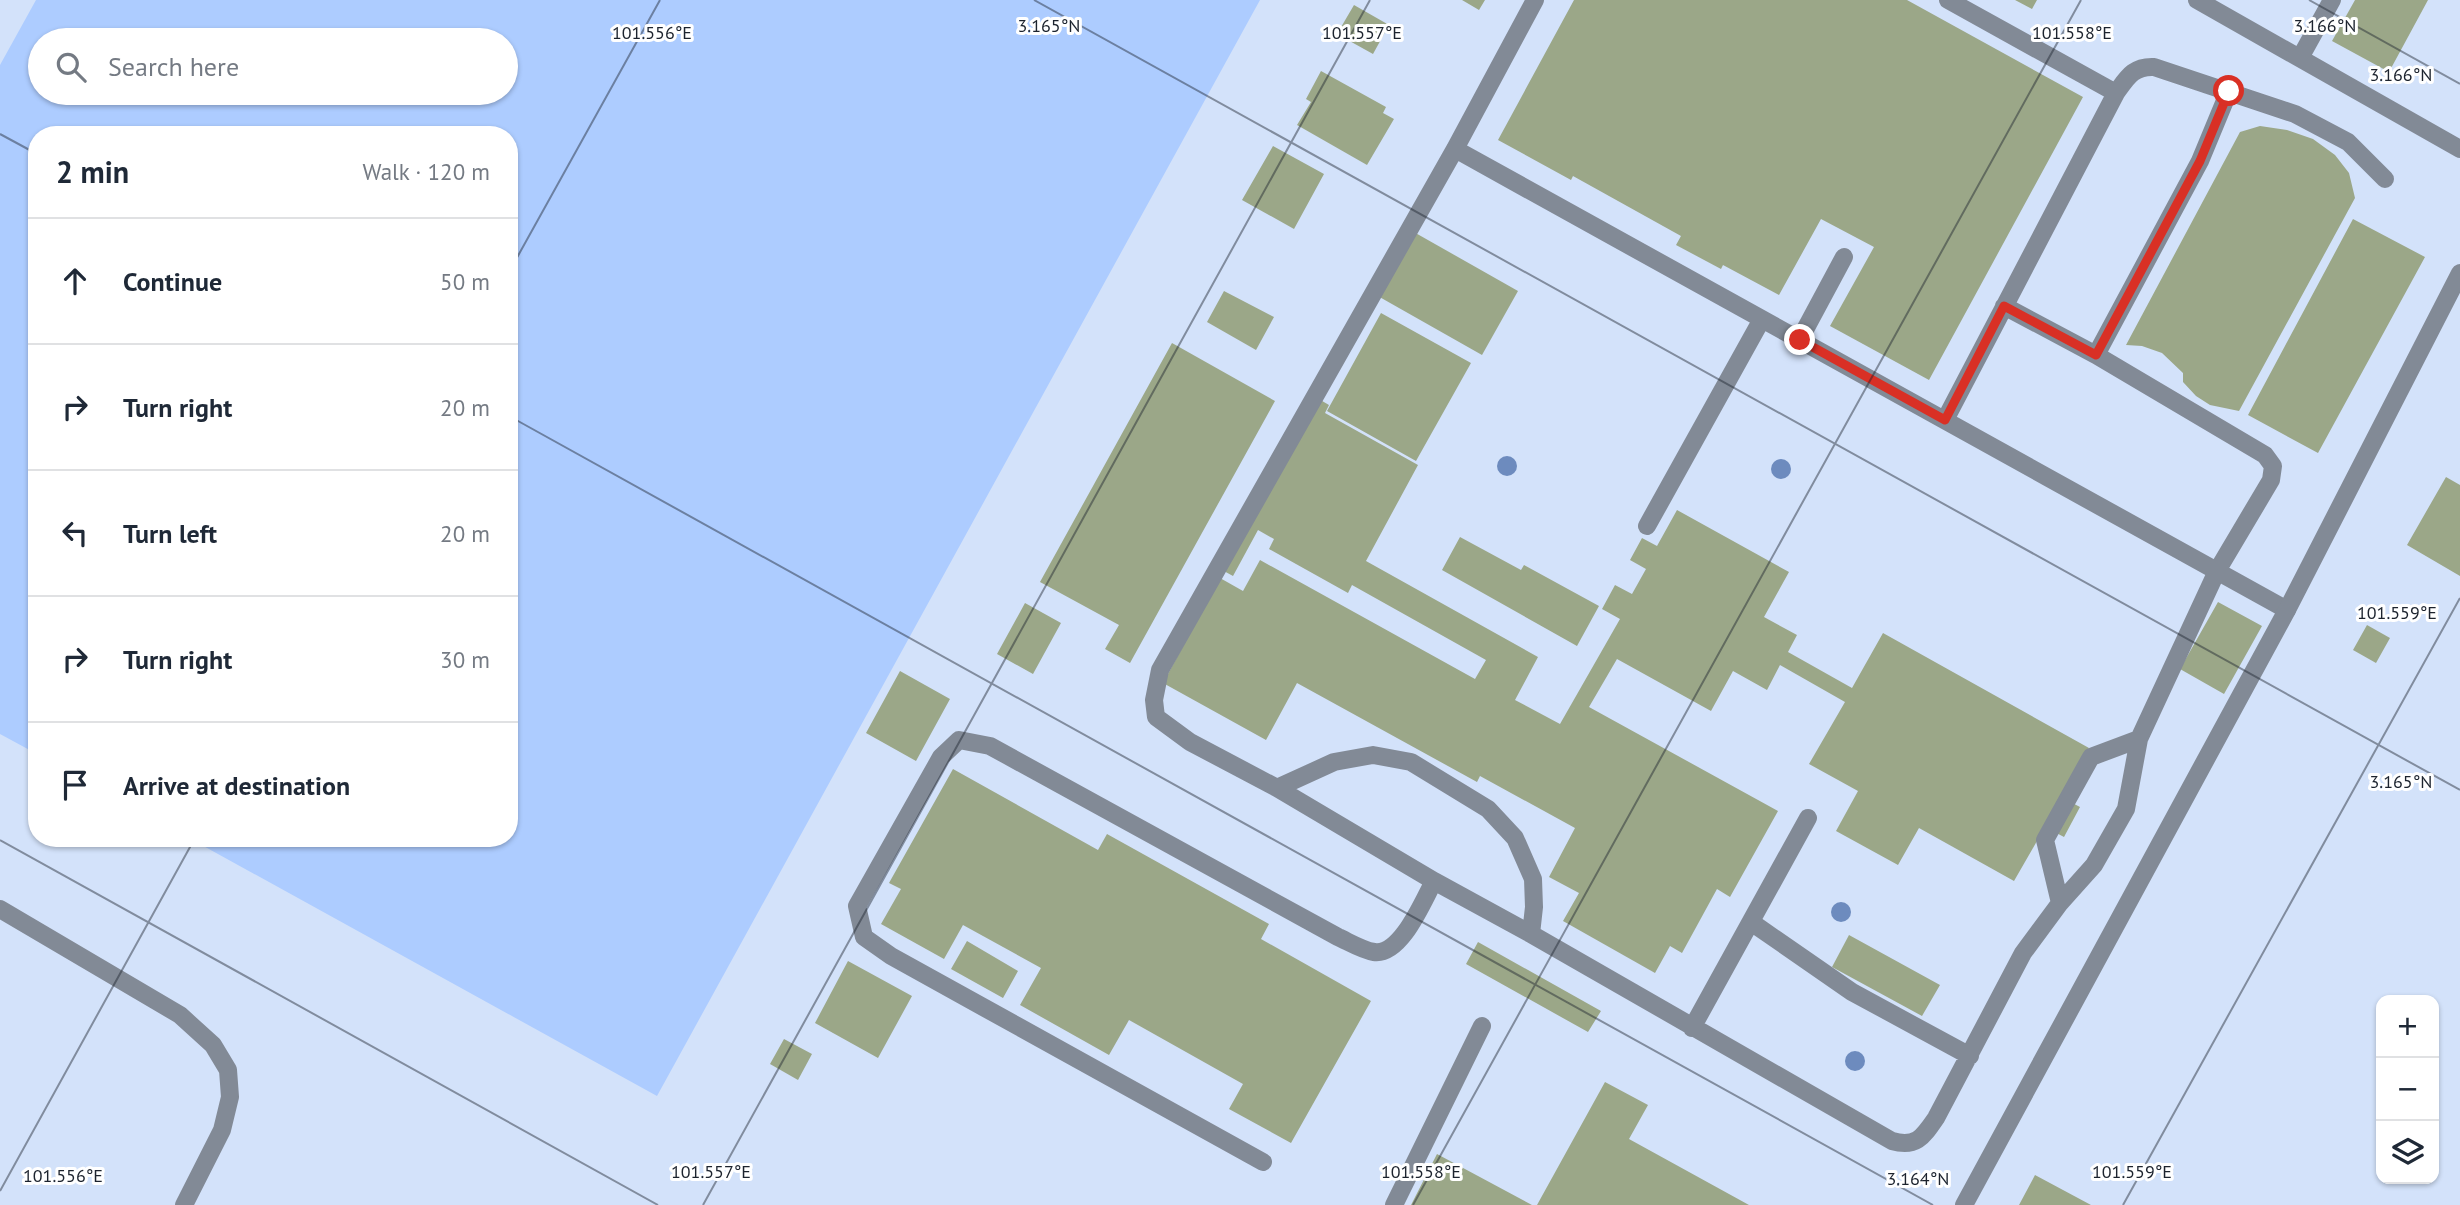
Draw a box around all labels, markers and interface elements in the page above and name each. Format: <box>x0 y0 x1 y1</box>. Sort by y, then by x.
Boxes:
text: 3.165°N <box>1018 14 1080 37</box>
text: 3.166°N <box>2294 14 2356 37</box>
text: 101.556°E <box>612 21 692 44</box>
text: 101.557°E <box>1322 21 1402 44</box>
text: 101.558°E <box>2032 21 2112 44</box>
search box <box>28 28 518 105</box>
icon: search <box>52 48 90 86</box>
text: Search here <box>108 50 239 83</box>
text: 3.166°N <box>2370 63 2432 86</box>
route start <box>2213 75 2244 106</box>
text: 2 min <box>56 152 129 191</box>
text: Walk · 120 m <box>363 157 490 186</box>
icon: ahead <box>56 262 94 300</box>
text: Continue <box>123 265 222 298</box>
text: 50 m <box>440 267 490 296</box>
route end <box>1784 324 1815 355</box>
icon: right <box>56 388 94 426</box>
text: Turn right <box>123 391 232 424</box>
text: 20 m <box>440 393 490 422</box>
icon: left <box>56 514 94 552</box>
text: Turn left <box>123 517 217 550</box>
text: 20 m <box>440 519 490 548</box>
text: 101.559°E <box>2357 601 2437 624</box>
icon: right <box>56 640 94 678</box>
text: Turn right <box>123 643 232 676</box>
text: 30 m <box>440 645 490 674</box>
icon: arrive <box>56 766 94 804</box>
text: Arrive at destination <box>123 769 350 802</box>
text: 3.165°N <box>2370 770 2432 793</box>
map controls <box>2376 995 2439 1184</box>
button: + <box>2376 995 2439 1058</box>
button: − <box>2376 1058 2439 1121</box>
button: layers <box>2376 1121 2439 1184</box>
text: 101.557°E <box>671 1160 751 1183</box>
text: 101.558°E <box>1381 1160 1461 1183</box>
text: 101.559°E <box>2092 1160 2172 1183</box>
text: 101.556°E <box>23 1164 103 1187</box>
text: 3.164°N <box>1887 1167 1949 1190</box>

